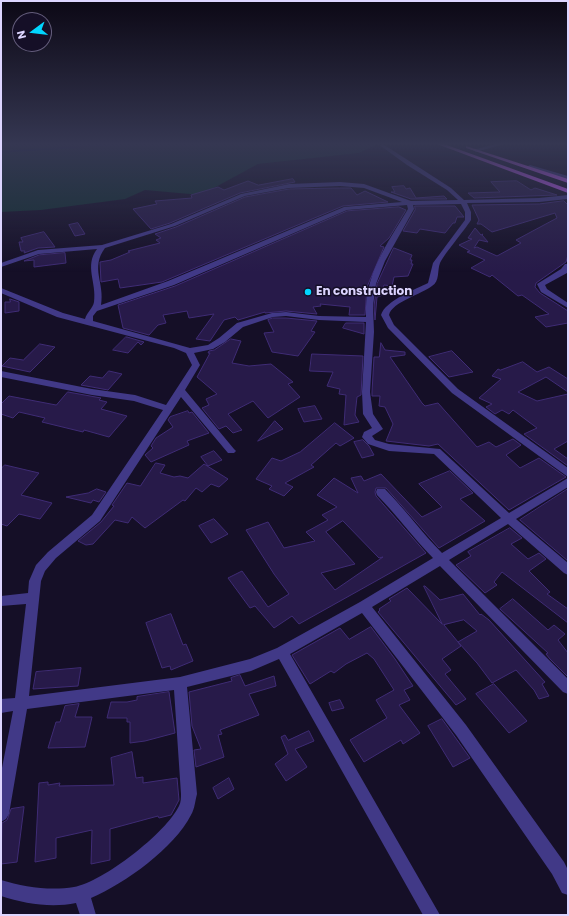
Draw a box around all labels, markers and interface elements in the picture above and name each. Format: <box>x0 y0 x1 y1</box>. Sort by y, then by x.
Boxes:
north arrow <box>12 12 52 52</box>
text: N <box>13 29 30 41</box>
place label: En construction <box>316 285 412 299</box>
marker: En construction <box>303 287 313 297</box>

